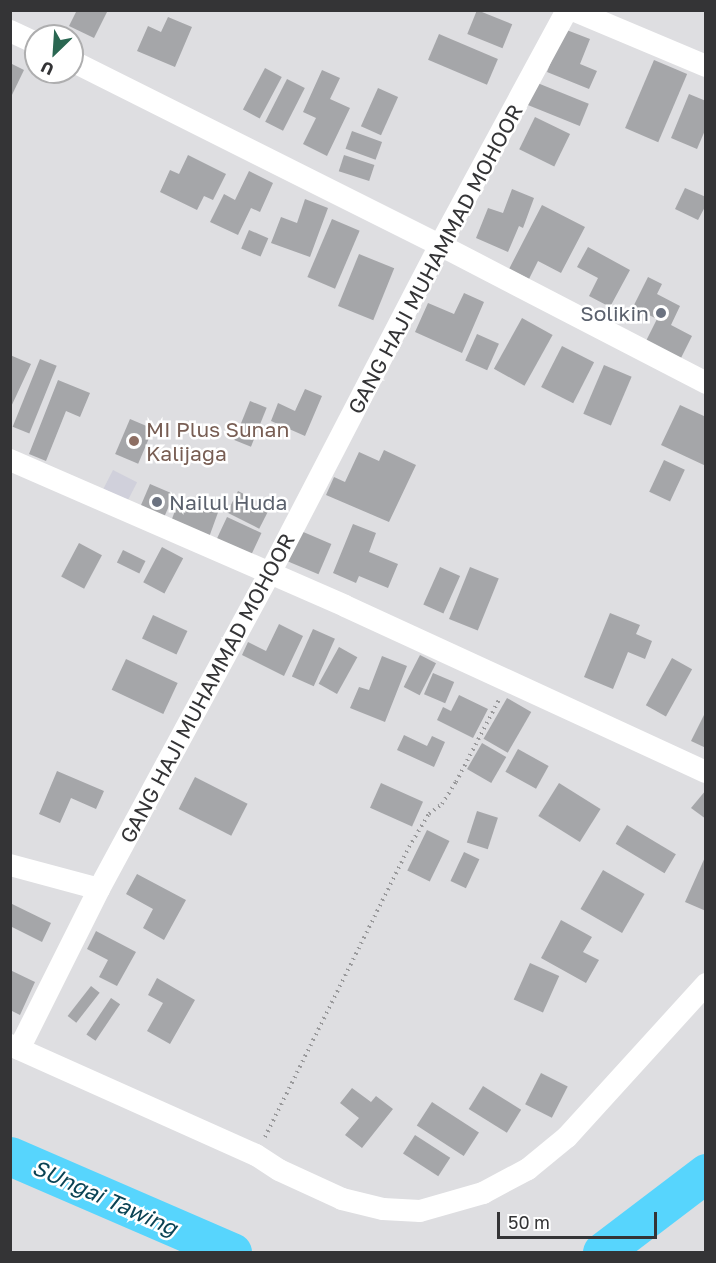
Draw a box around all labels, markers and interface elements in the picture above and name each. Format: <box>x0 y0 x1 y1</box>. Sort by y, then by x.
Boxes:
north arrow <box>24 24 84 84</box>
text: U <box>38 57 57 80</box>
street label: GANG HAJI MUHAMMAD MOHOOR <box>342 100 528 418</box>
place label: Solikin <box>580 300 649 326</box>
marker: Solikin <box>654 306 668 320</box>
place label: MI Plus Sunan Kalijaga <box>146 416 289 466</box>
marker: MI Plus Sunan Kalijaga <box>127 434 141 448</box>
place label: Nailul Huda <box>169 489 287 515</box>
marker: Nailul Huda <box>150 495 164 509</box>
street label: GANG HAJI MUHAMMAD MOHOOR <box>114 529 300 847</box>
water label: SUngai Tawing <box>29 1153 181 1241</box>
scale bar <box>500 1200 660 1238</box>
text: 50 m <box>508 1211 550 1233</box>

